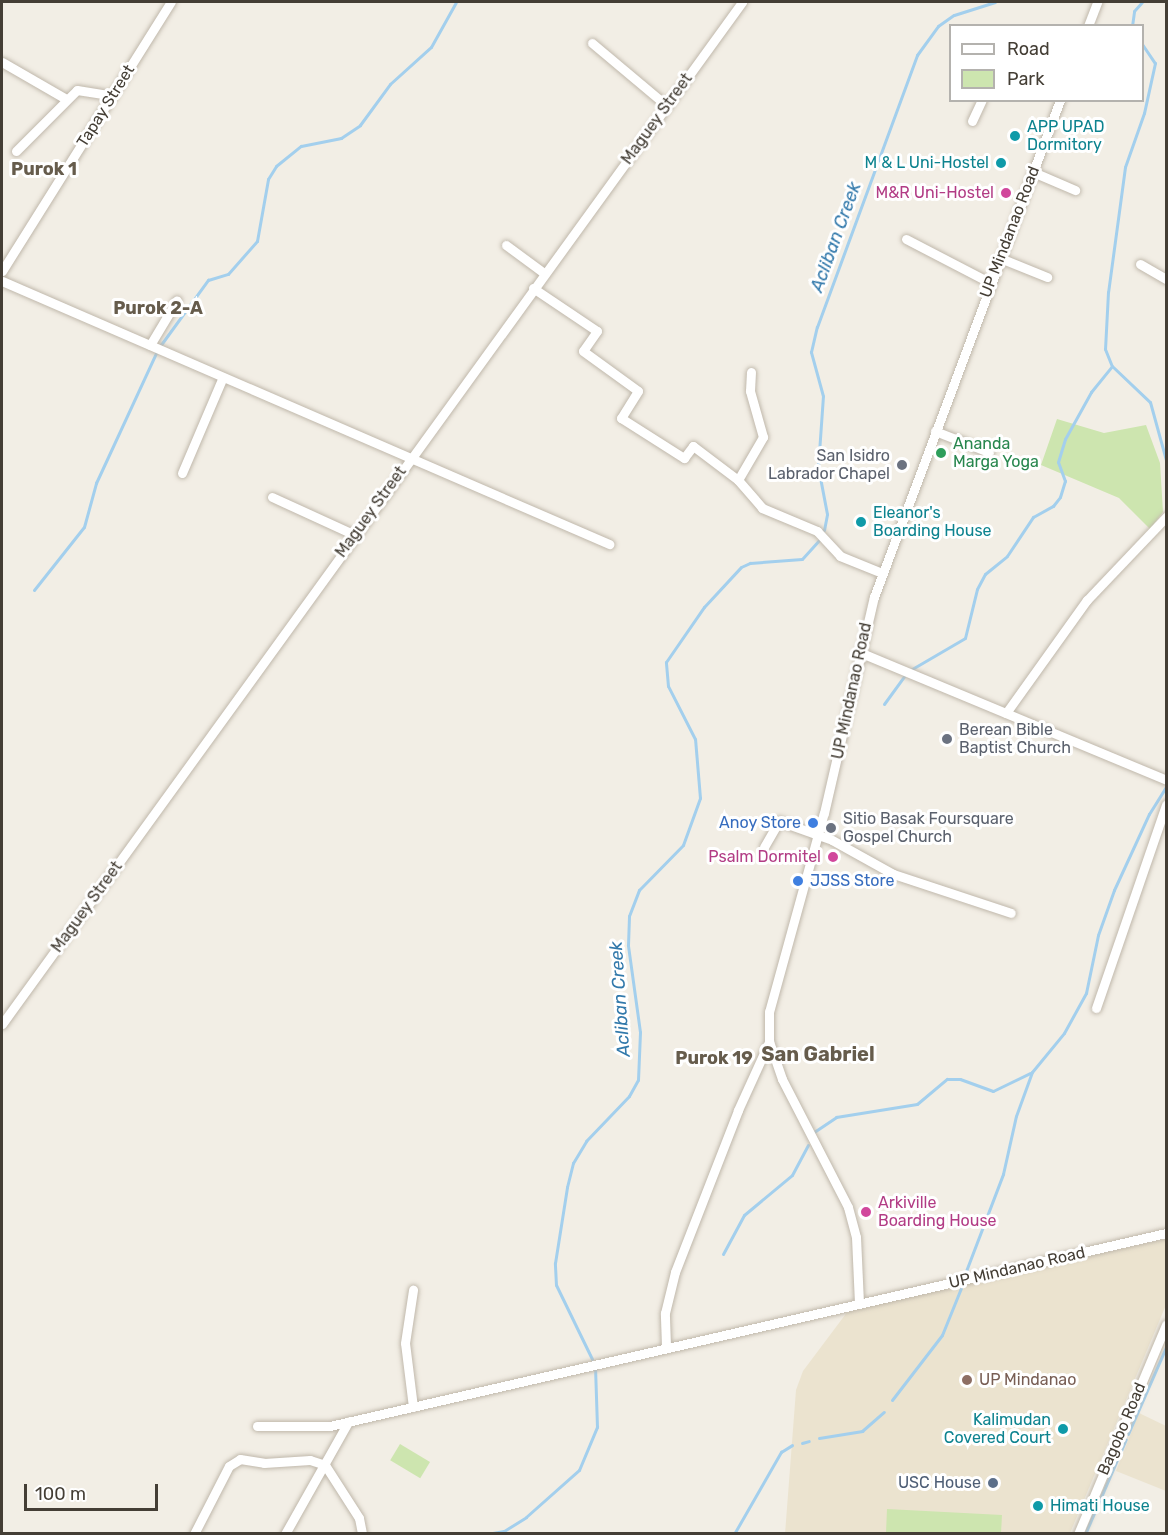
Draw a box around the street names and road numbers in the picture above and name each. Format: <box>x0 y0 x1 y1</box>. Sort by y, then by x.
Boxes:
street label: Tapay Street <box>73 61 139 151</box>
street label: Maguey Street <box>617 70 697 168</box>
street label: UP Mindanao Road <box>976 163 1044 301</box>
street label: Maguey Street <box>331 463 411 561</box>
street label: UP Mindanao Road <box>828 621 876 761</box>
street label: Maguey Street <box>47 858 127 956</box>
street label: UP Mindanao Road <box>947 1243 1087 1293</box>
street label: Bagobo Road <box>1094 1380 1150 1478</box>

